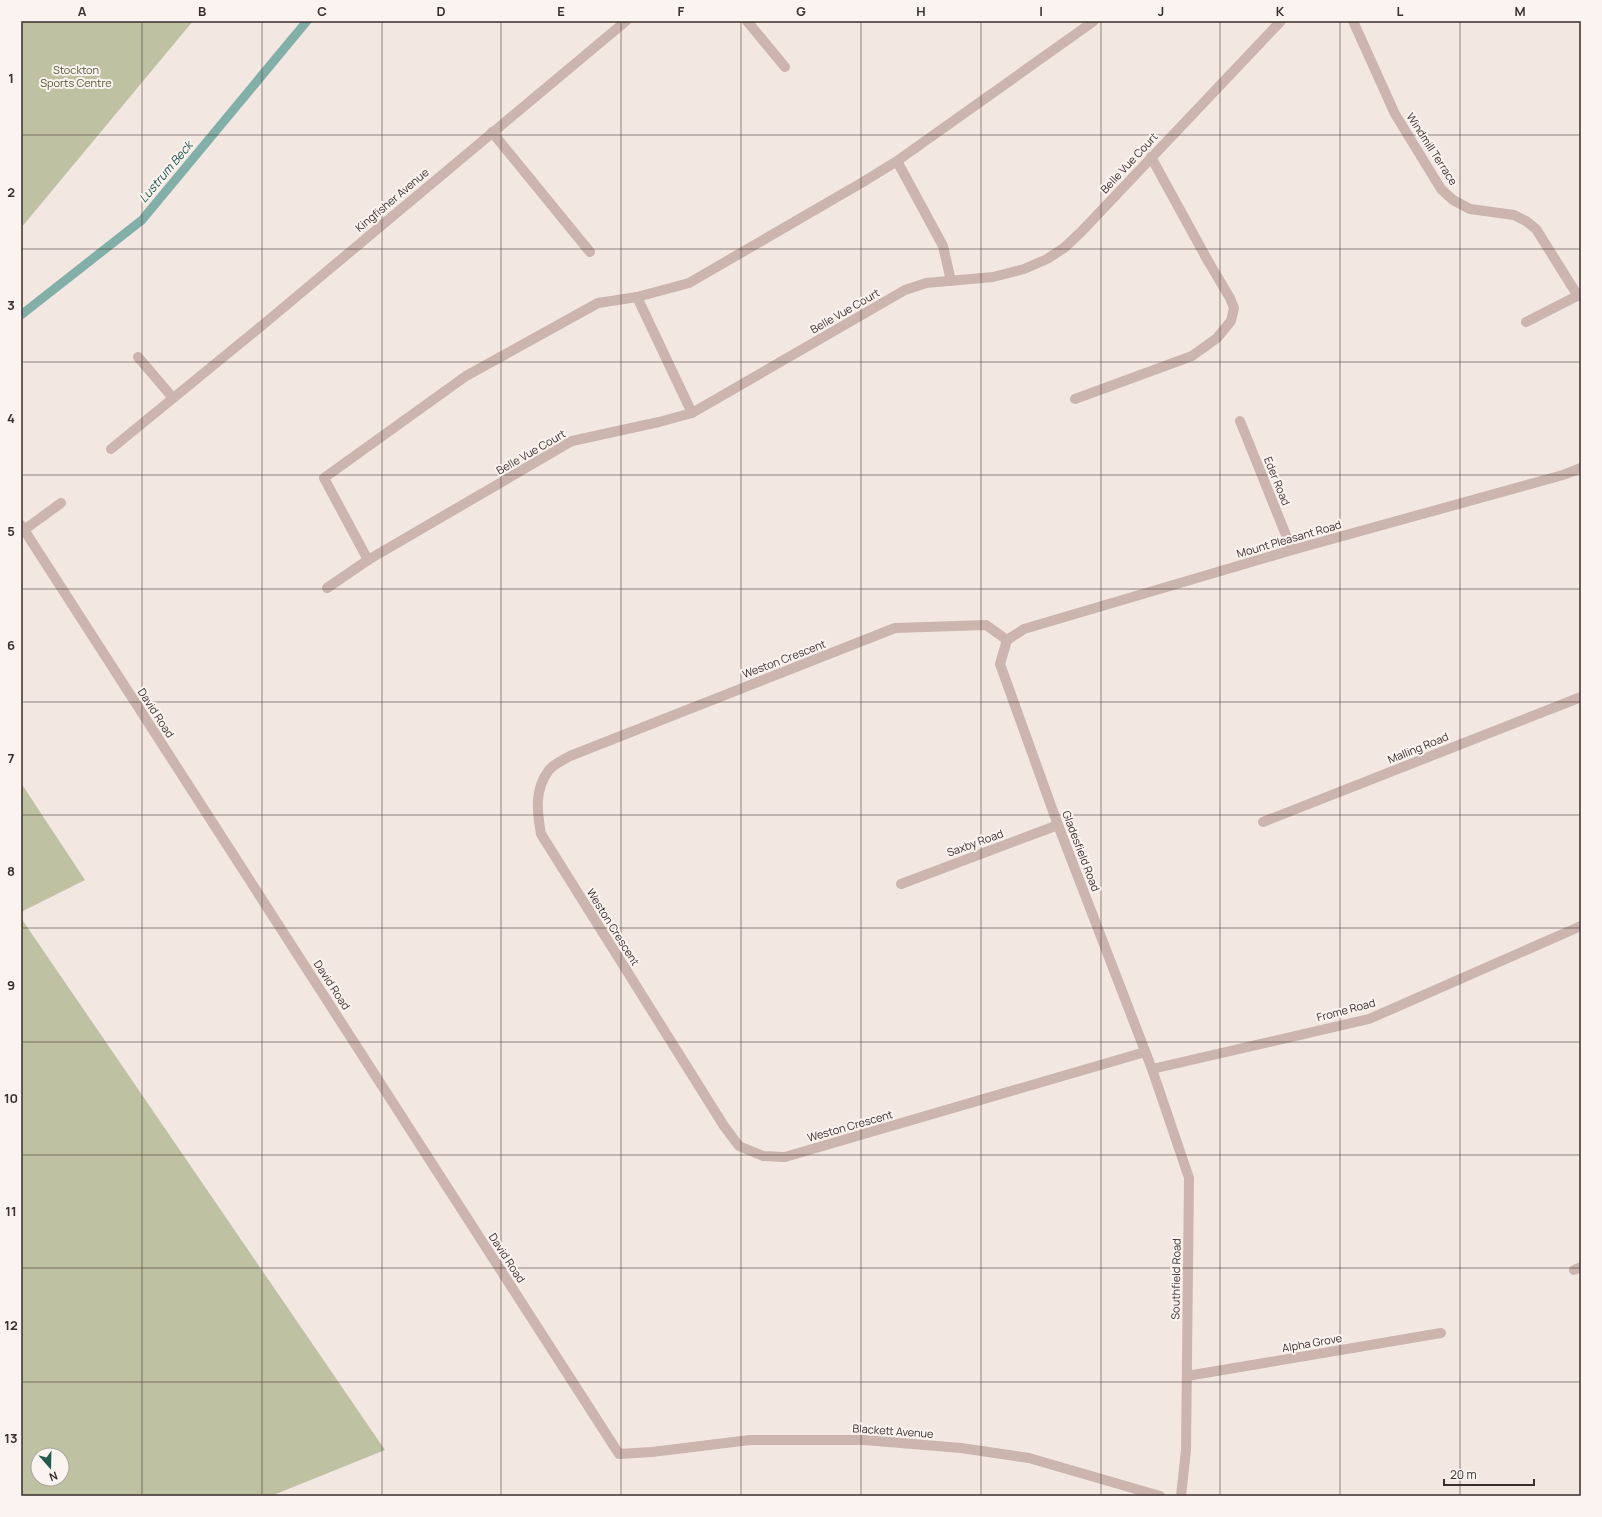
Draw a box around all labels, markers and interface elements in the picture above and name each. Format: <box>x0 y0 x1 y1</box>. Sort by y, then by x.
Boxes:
text: A <box>78 2 87 20</box>
text: B <box>198 2 206 20</box>
text: C <box>317 2 327 20</box>
text: D <box>436 2 446 20</box>
text: E <box>557 2 565 20</box>
text: F <box>678 2 685 20</box>
text: G <box>796 2 806 20</box>
text: H <box>916 2 926 20</box>
text: I <box>1039 2 1043 20</box>
text: J <box>1158 2 1164 20</box>
text: K <box>1276 2 1285 20</box>
text: L <box>1397 2 1404 20</box>
text: M <box>1514 2 1526 20</box>
park label: Stockton Sports Centre <box>40 62 112 90</box>
text: 1 <box>8 69 14 87</box>
street label: Windmill Terrace <box>1403 110 1462 188</box>
street label: Belle Vue Court <box>1097 129 1161 196</box>
water label: Lustrum Beck <box>135 136 198 206</box>
street label: Kingfisher Avenue <box>352 164 432 235</box>
text: 2 <box>7 183 15 201</box>
street label: Belle Vue Court <box>807 285 882 336</box>
text: 3 <box>7 296 15 314</box>
text: 4 <box>7 409 15 427</box>
street label: Belle Vue Court <box>493 426 568 477</box>
street label: Eder Road <box>1261 454 1294 507</box>
street label: Mount Pleasant Road <box>1235 516 1343 561</box>
text: 5 <box>7 522 15 540</box>
text: 6 <box>7 636 15 654</box>
street label: Weston Crescent <box>740 636 828 681</box>
street label: David Road <box>135 685 178 740</box>
street label: Malling Road <box>1385 729 1450 767</box>
text: 7 <box>8 749 15 767</box>
street label: Gladesfield Road <box>1059 808 1104 893</box>
street label: Saxby Road <box>945 825 1005 860</box>
text: 8 <box>7 862 15 880</box>
street label: Weston Crescent <box>584 885 643 968</box>
street label: David Road <box>311 957 354 1012</box>
text: 9 <box>7 976 15 994</box>
street label: Frome Road <box>1315 995 1377 1025</box>
text: 10 <box>4 1089 18 1107</box>
street label: Weston Crescent <box>805 1106 894 1145</box>
text: 11 <box>5 1202 17 1220</box>
street label: David Road <box>486 1230 529 1285</box>
street label: Southfield Road <box>1167 1238 1184 1320</box>
text: 12 <box>4 1316 18 1334</box>
street label: Alpha Grove <box>1281 1330 1344 1355</box>
street label: Blackett Avenue <box>852 1420 935 1441</box>
text: 13 <box>4 1429 18 1447</box>
north arrow <box>30 1447 70 1487</box>
scale bar <box>1444 1461 1534 1487</box>
text: 20 m <box>1450 1466 1477 1483</box>
text: N <box>47 1468 60 1485</box>

